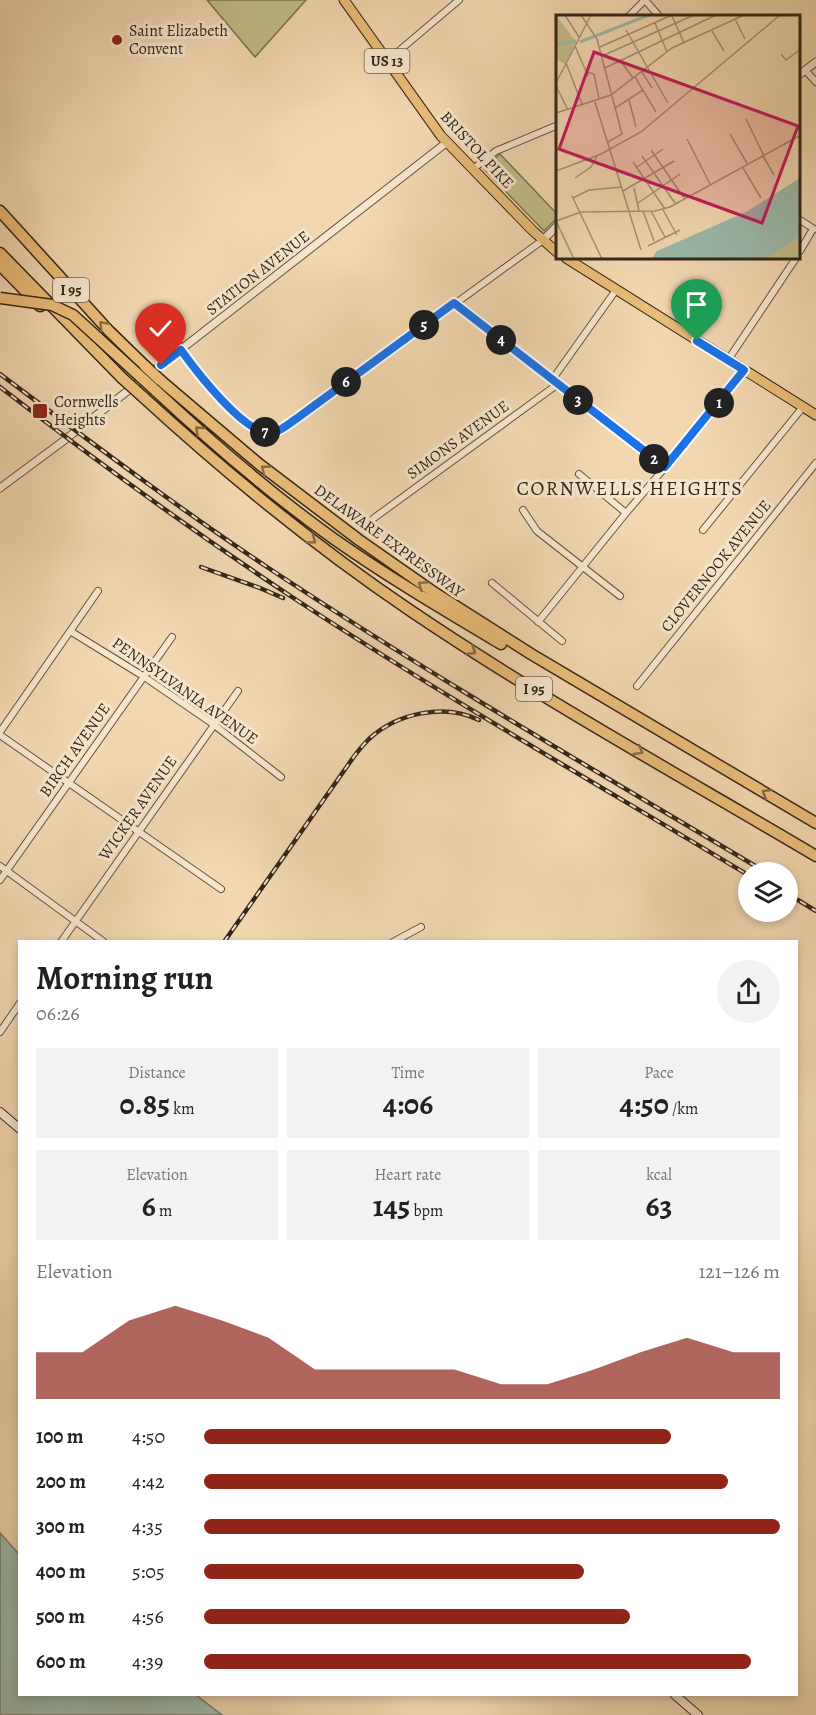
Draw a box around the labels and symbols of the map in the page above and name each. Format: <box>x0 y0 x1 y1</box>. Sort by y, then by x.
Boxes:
inset map <box>556 15 801 260</box>
place label: Saint Elizabeth Convent <box>129 20 229 60</box>
marker: Saint Elizabeth Convent <box>110 33 124 47</box>
road number: US 13 <box>364 49 410 73</box>
street label: BRISTOL PIKE <box>435 106 519 194</box>
street label: STATION AVENUE <box>202 226 314 320</box>
road number: I 95 <box>53 278 89 302</box>
pin <box>671 279 722 341</box>
pin <box>135 303 186 365</box>
pin: 5 <box>409 310 439 340</box>
one-way arrow <box>100 321 111 332</box>
pin: 4 <box>486 325 516 355</box>
pin: 6 <box>331 367 361 397</box>
pin: 3 <box>563 385 593 415</box>
pin: 1 <box>704 388 734 418</box>
place label: Cornwells Heights <box>54 391 119 431</box>
street label: SIMONS AVENUE <box>402 395 514 485</box>
marker: Cornwells Heights <box>31 402 49 420</box>
pin: 7 <box>250 417 280 447</box>
one-way arrow <box>195 426 206 437</box>
pin: 2 <box>639 444 669 474</box>
one-way arrow <box>261 466 272 477</box>
district label: CORNWELLS HEIGHTS <box>517 475 743 502</box>
street label: DELAWARE EXPRESSWAY <box>310 479 469 603</box>
street label: CLOVERNOOK AVENUE <box>656 495 776 637</box>
one-way arrow <box>305 532 316 543</box>
one-way arrow <box>418 581 429 592</box>
street label: PENNSYLVANIA AVENUE <box>108 632 262 750</box>
one-way arrow <box>466 643 476 655</box>
road number: I 95 <box>516 677 552 701</box>
street label: BIRCH AVENUE <box>34 699 116 801</box>
one-way arrow <box>633 744 643 755</box>
street label: WICKER AVENUE <box>93 751 182 865</box>
one-way arrow <box>762 789 772 800</box>

